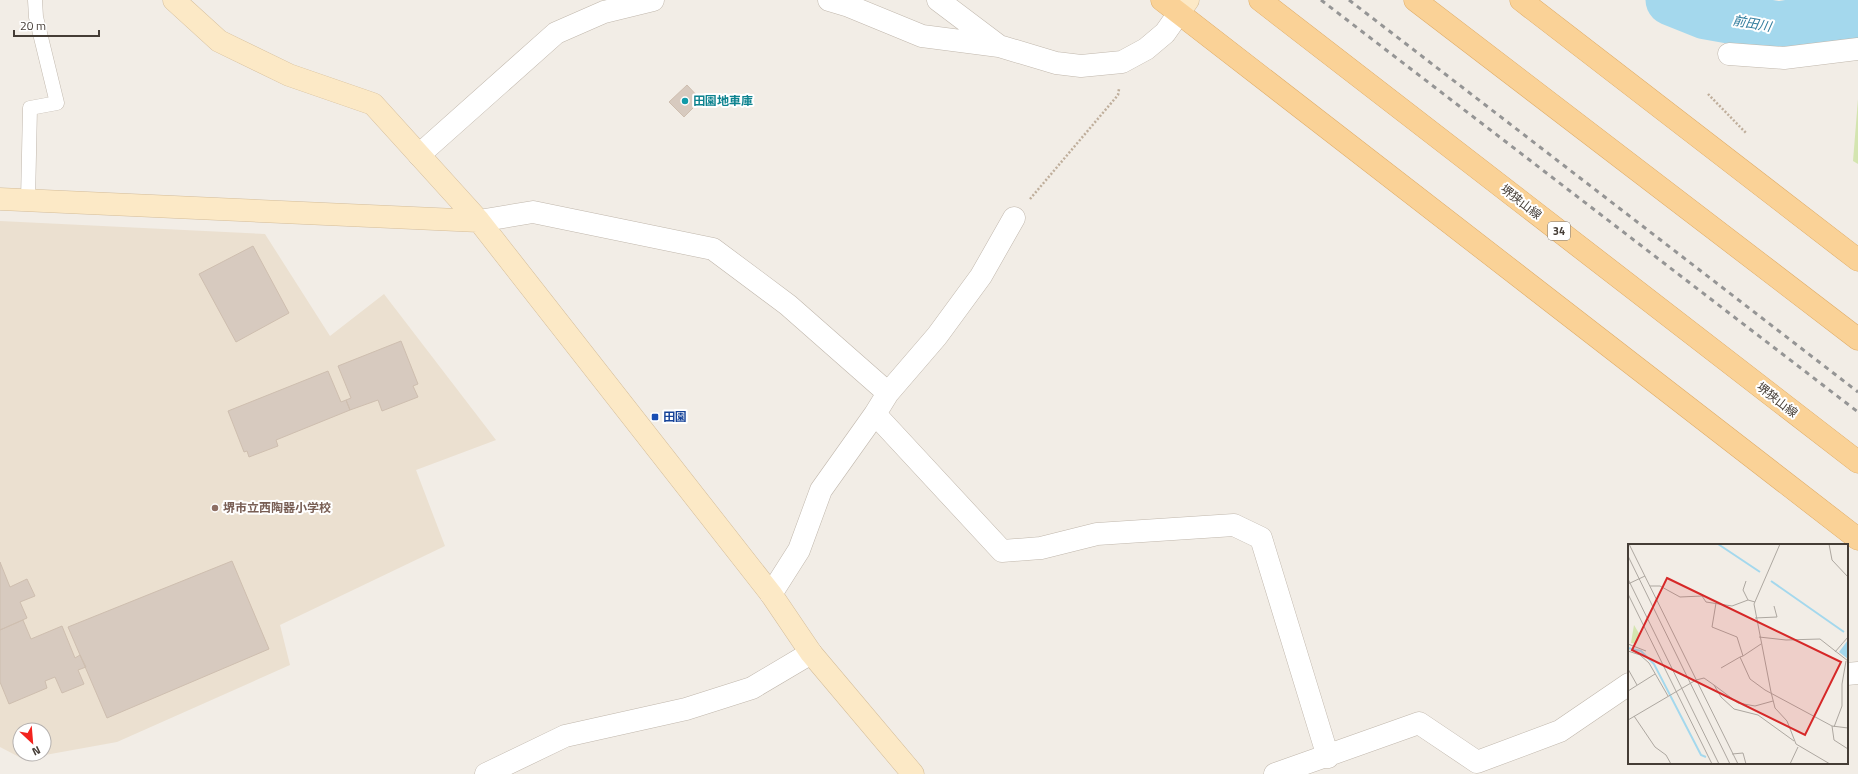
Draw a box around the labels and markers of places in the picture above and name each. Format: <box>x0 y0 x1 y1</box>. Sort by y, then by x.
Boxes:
place label: 田園地車庫 <box>693 91 753 110</box>
marker: 田園地車庫 <box>680 96 690 106</box>
place label: 田園 <box>663 407 687 426</box>
marker: 田園 <box>650 412 660 422</box>
place label: 堺市立西陶器小学校 <box>223 498 331 517</box>
marker: 堺市立西陶器小学校 <box>210 503 220 513</box>

